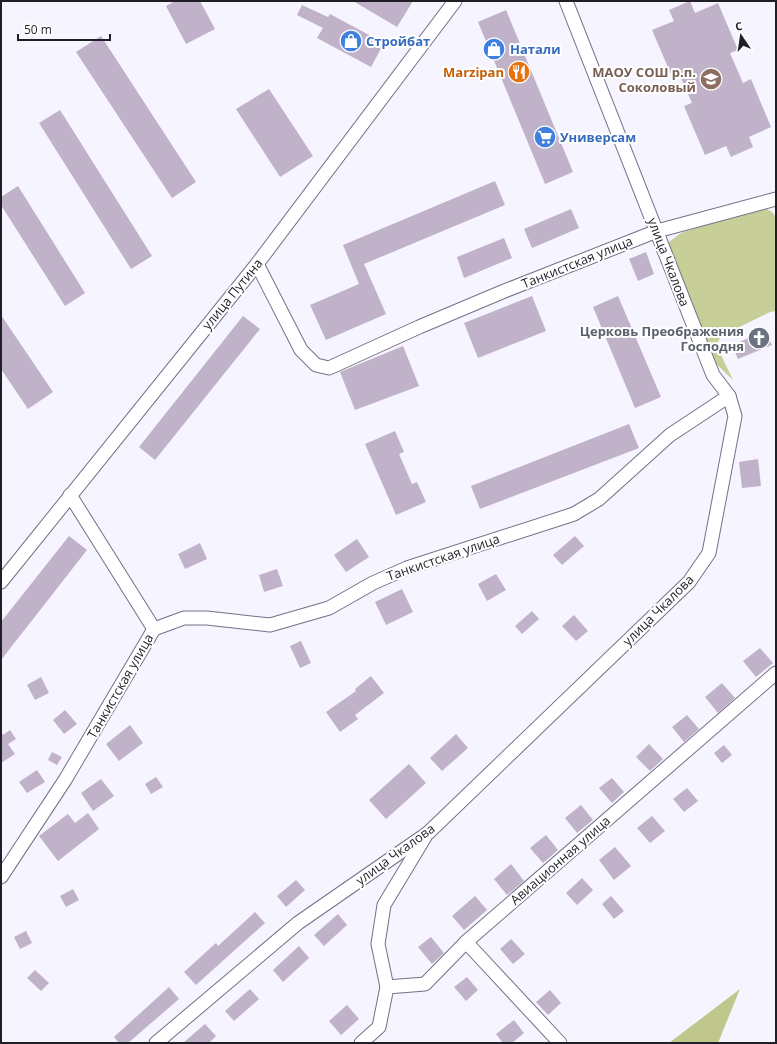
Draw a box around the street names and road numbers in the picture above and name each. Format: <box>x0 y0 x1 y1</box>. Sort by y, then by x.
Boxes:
street label: улица Чкалова <box>644 215 694 309</box>
street label: Танкистская улица <box>519 232 635 292</box>
street label: улица Путина <box>198 255 266 333</box>
street label: Танкистская улица <box>384 529 502 585</box>
street label: улица Чкалова <box>618 570 698 650</box>
street label: Танкистская улица <box>83 630 157 742</box>
street label: Авиационная улица <box>506 811 614 909</box>
street label: улица Чкалова <box>352 819 438 889</box>

